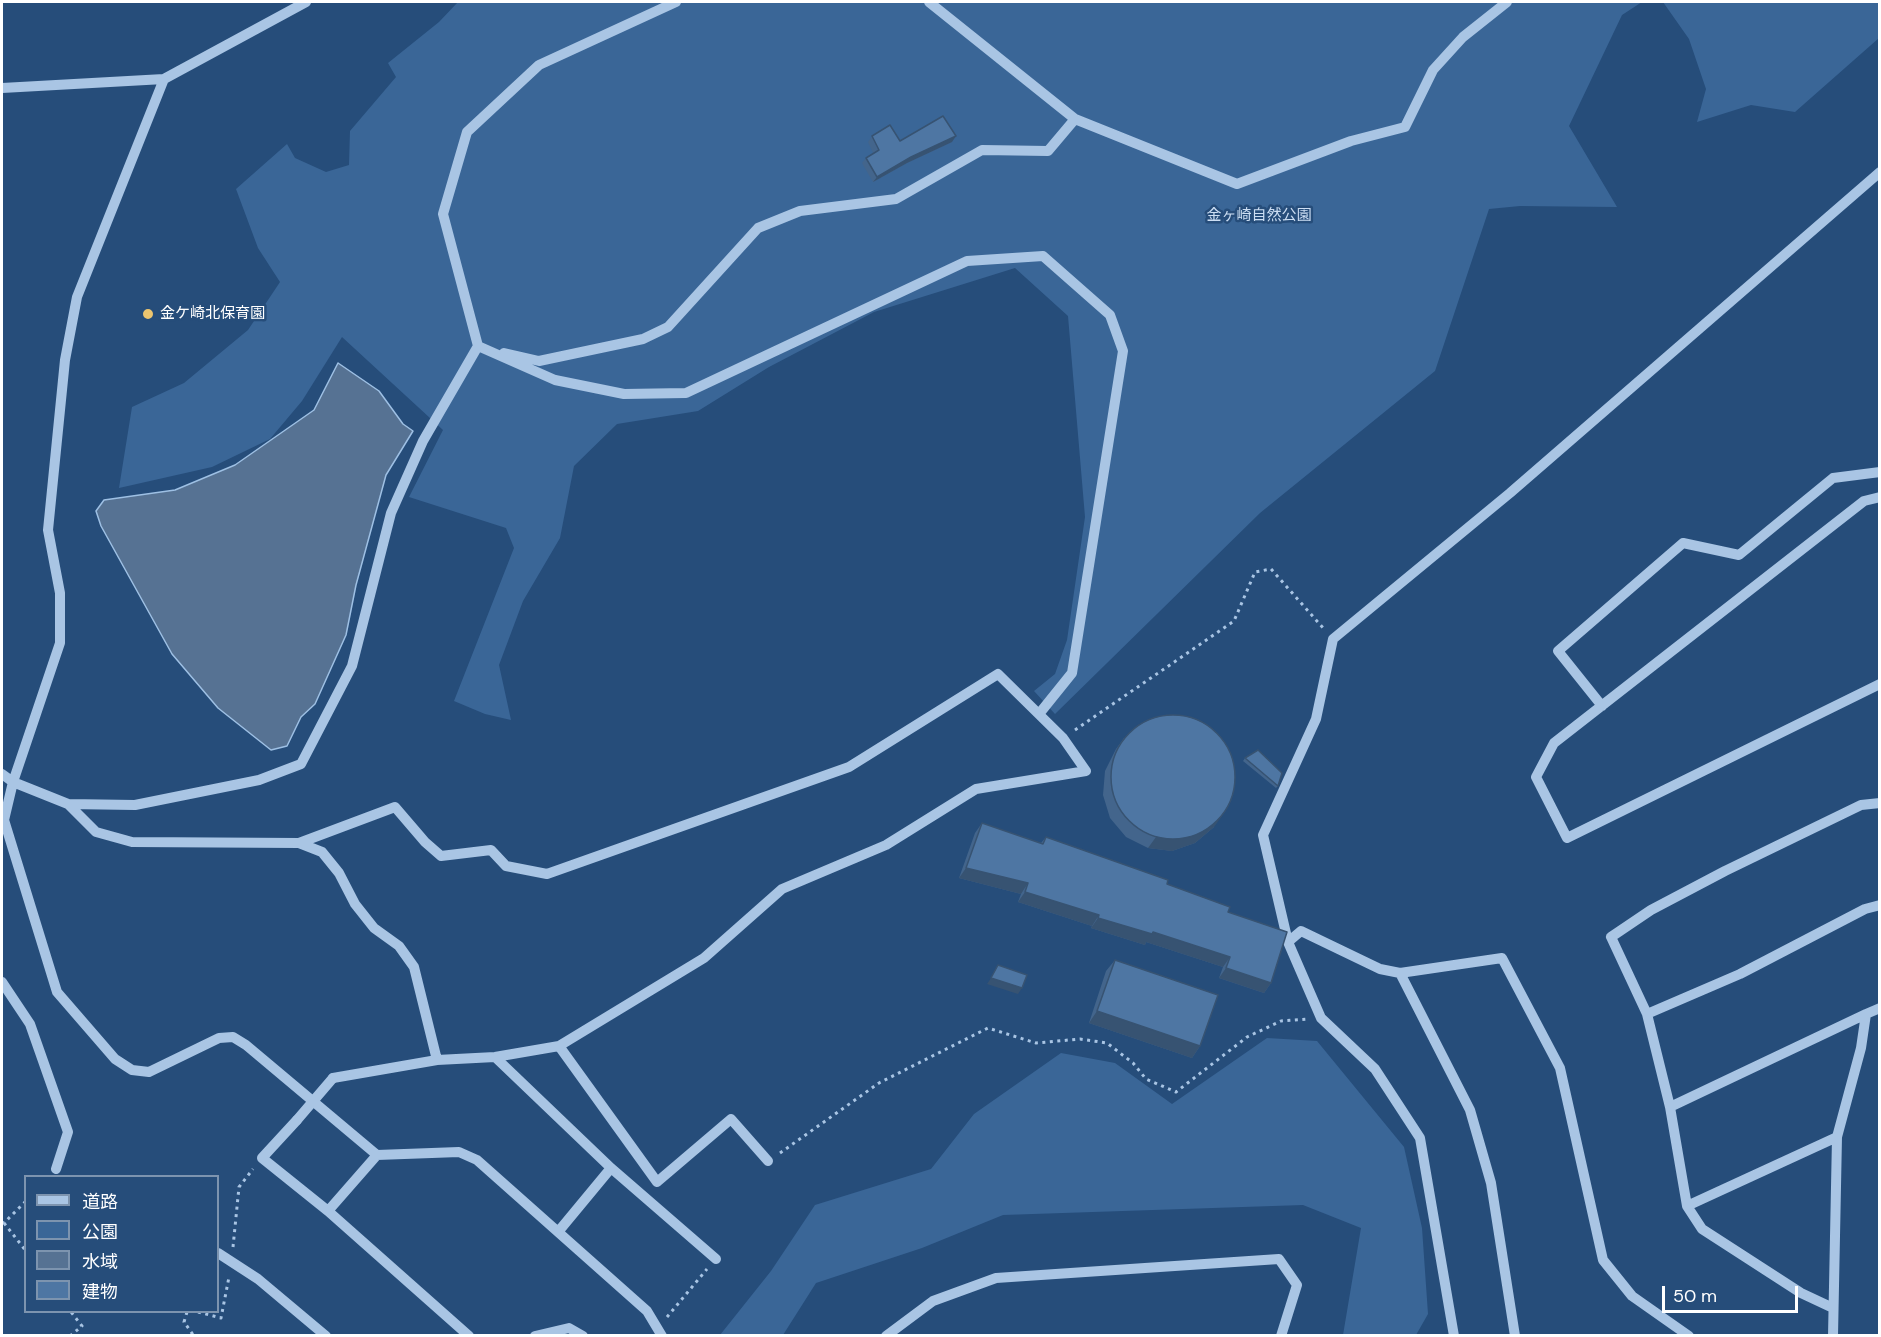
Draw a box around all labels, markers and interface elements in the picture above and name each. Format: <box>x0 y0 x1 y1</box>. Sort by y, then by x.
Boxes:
park label: 金ヶ崎自然公園 <box>1207 207 1311 225</box>
place label: 金ケ崎北保育園 <box>160 305 265 323</box>
marker: 金ケ崎北保育園 <box>141 307 155 321</box>
legend <box>24 1175 219 1313</box>
text: 道路 <box>82 1190 118 1214</box>
text: 公園 <box>82 1220 118 1244</box>
text: 水域 <box>82 1250 118 1274</box>
scale bar <box>1665 1274 1802 1312</box>
text: 建物 <box>82 1280 118 1304</box>
text: 50 m <box>1673 1284 1717 1308</box>

